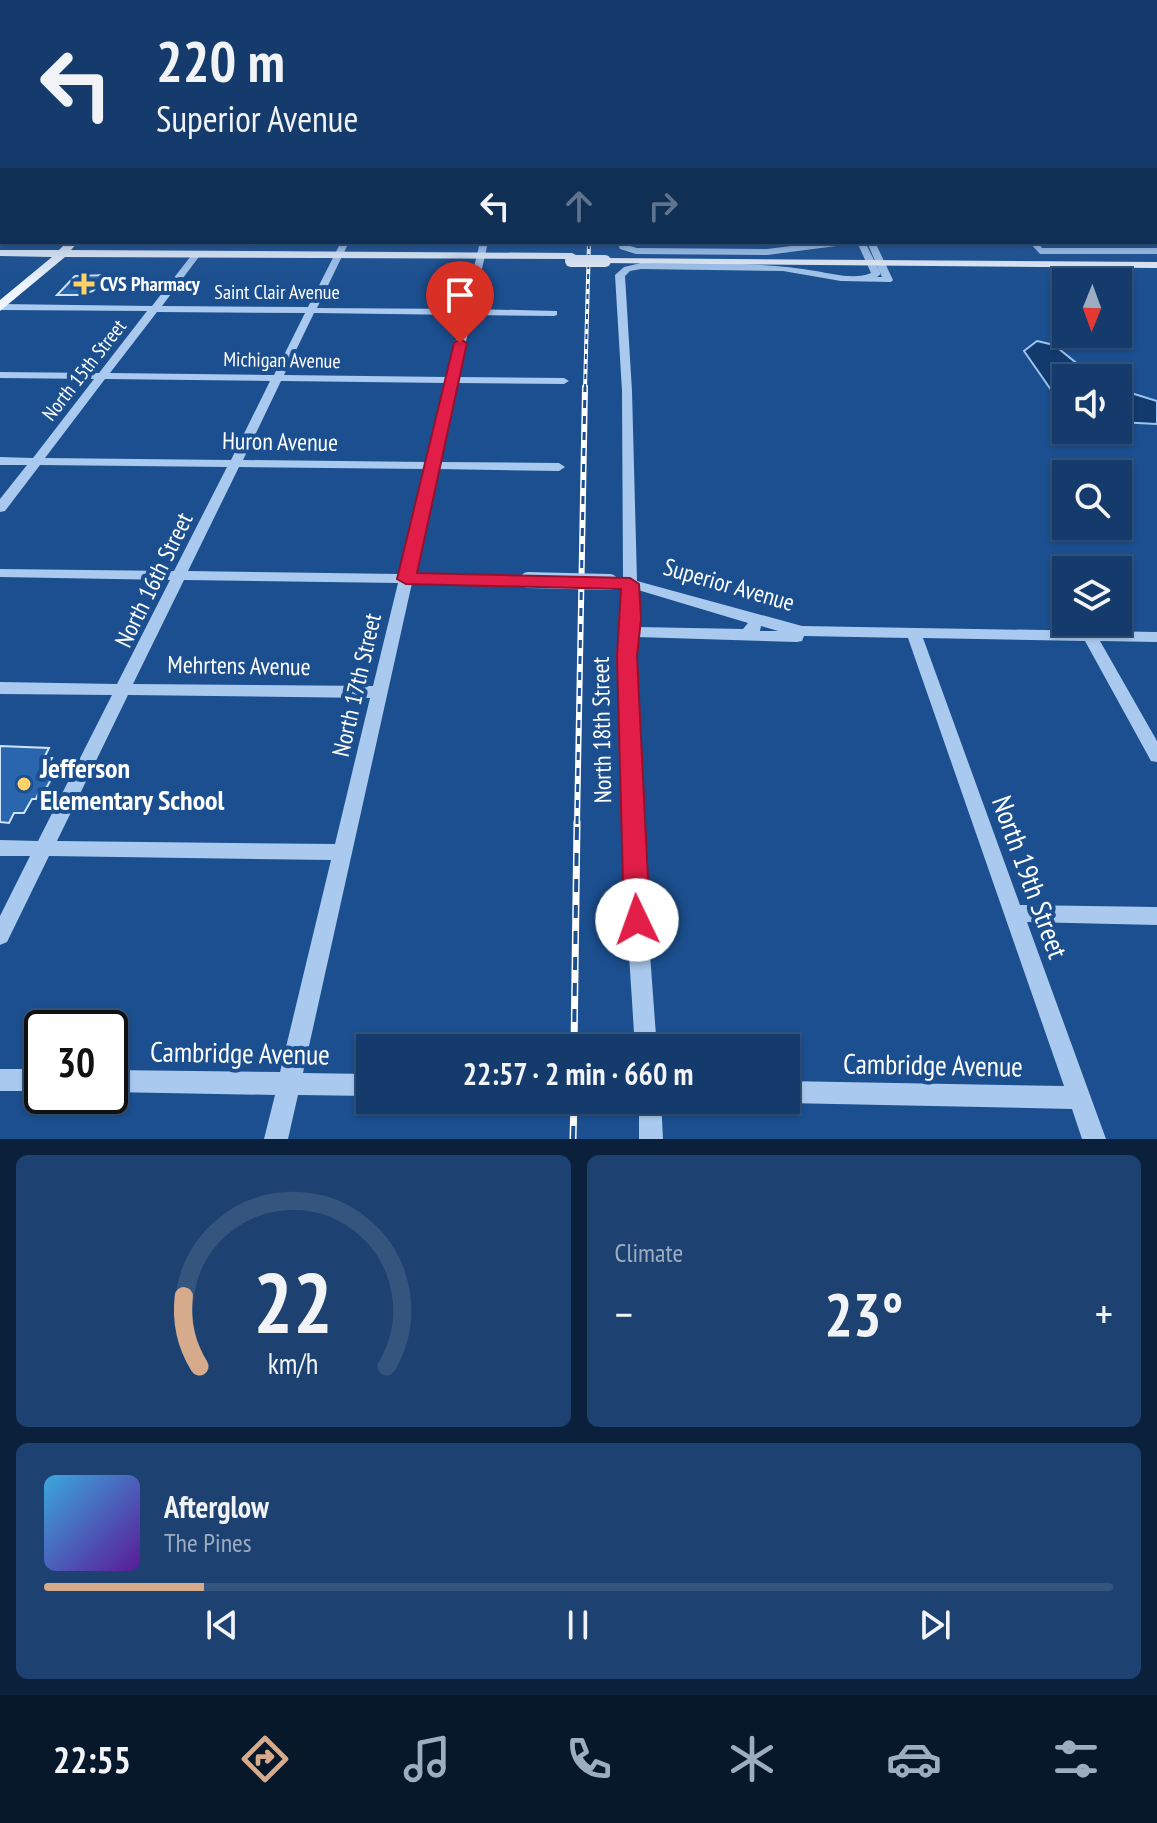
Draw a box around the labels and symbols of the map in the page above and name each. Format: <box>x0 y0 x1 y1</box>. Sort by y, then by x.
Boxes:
pin <box>426 261 494 343</box>
north arrow <box>1052 268 1132 348</box>
place label: CVS Pharmacy <box>100 271 201 297</box>
marker: CVS Pharmacy <box>75 275 93 293</box>
street label: Saint Clair Avenue <box>214 279 340 305</box>
street label: North 15th Street <box>36 314 132 426</box>
street label: Michigan Avenue <box>223 346 341 374</box>
street label: Huron Avenue <box>222 425 338 458</box>
street label: North 16th Street <box>108 507 200 652</box>
street label: Superior Avenue <box>660 551 798 618</box>
street label: North 17th Street <box>325 610 388 760</box>
street label: Mehrtens Avenue <box>167 649 311 682</box>
street label: North 18th Street <box>585 656 618 803</box>
place label: Jefferson Elementary School <box>39 749 225 818</box>
marker: Jefferson Elementary School <box>15 775 33 793</box>
street label: North 19th Street <box>984 790 1077 964</box>
position arrow <box>595 878 679 962</box>
speed limit sign: 30 <box>24 1010 128 1114</box>
street label: Cambridge Avenue <box>150 1032 330 1073</box>
street label: Cambridge Avenue <box>843 1044 1023 1085</box>

